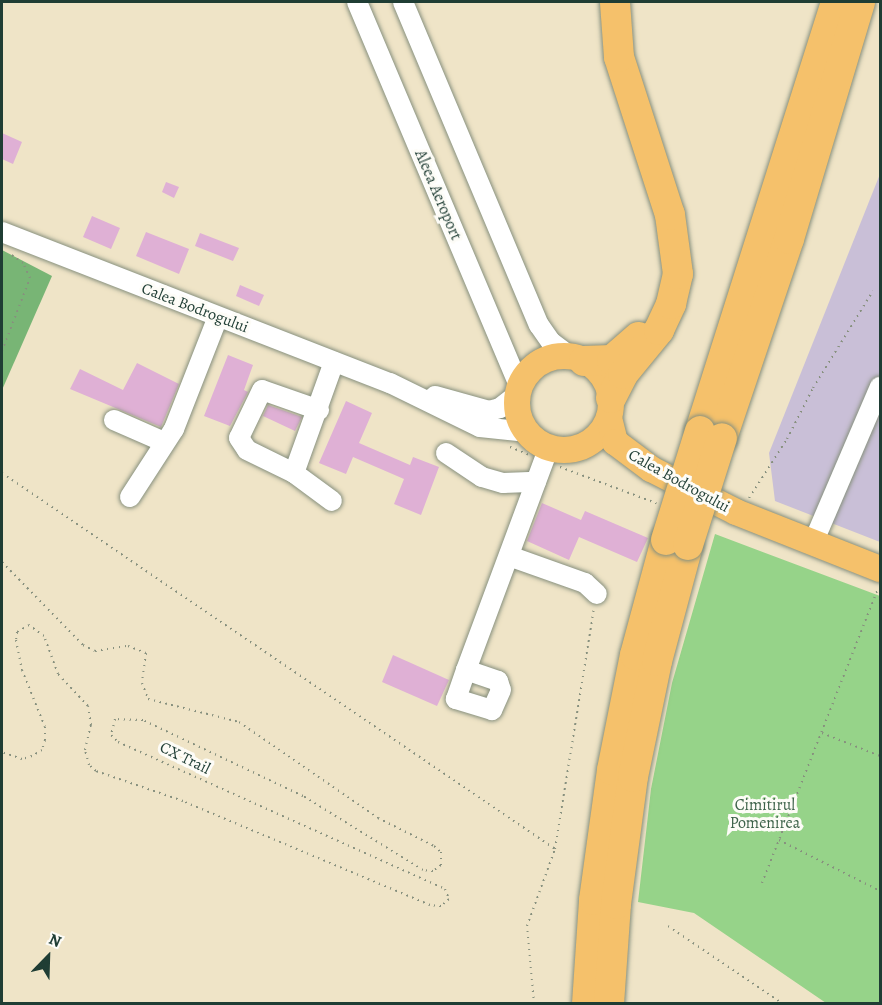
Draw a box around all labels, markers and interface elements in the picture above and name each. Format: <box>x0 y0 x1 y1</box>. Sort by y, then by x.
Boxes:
street label: Aleea Aeroport <box>410 147 466 243</box>
street label: Calea Bodrogului <box>139 279 251 337</box>
street label: Calea Bodrogului <box>625 445 733 517</box>
street label: CX Trail <box>157 738 213 778</box>
park label: Cimitirul Pomenirea <box>730 795 800 833</box>
north arrow <box>18 927 78 987</box>
text: N <box>45 928 65 953</box>

